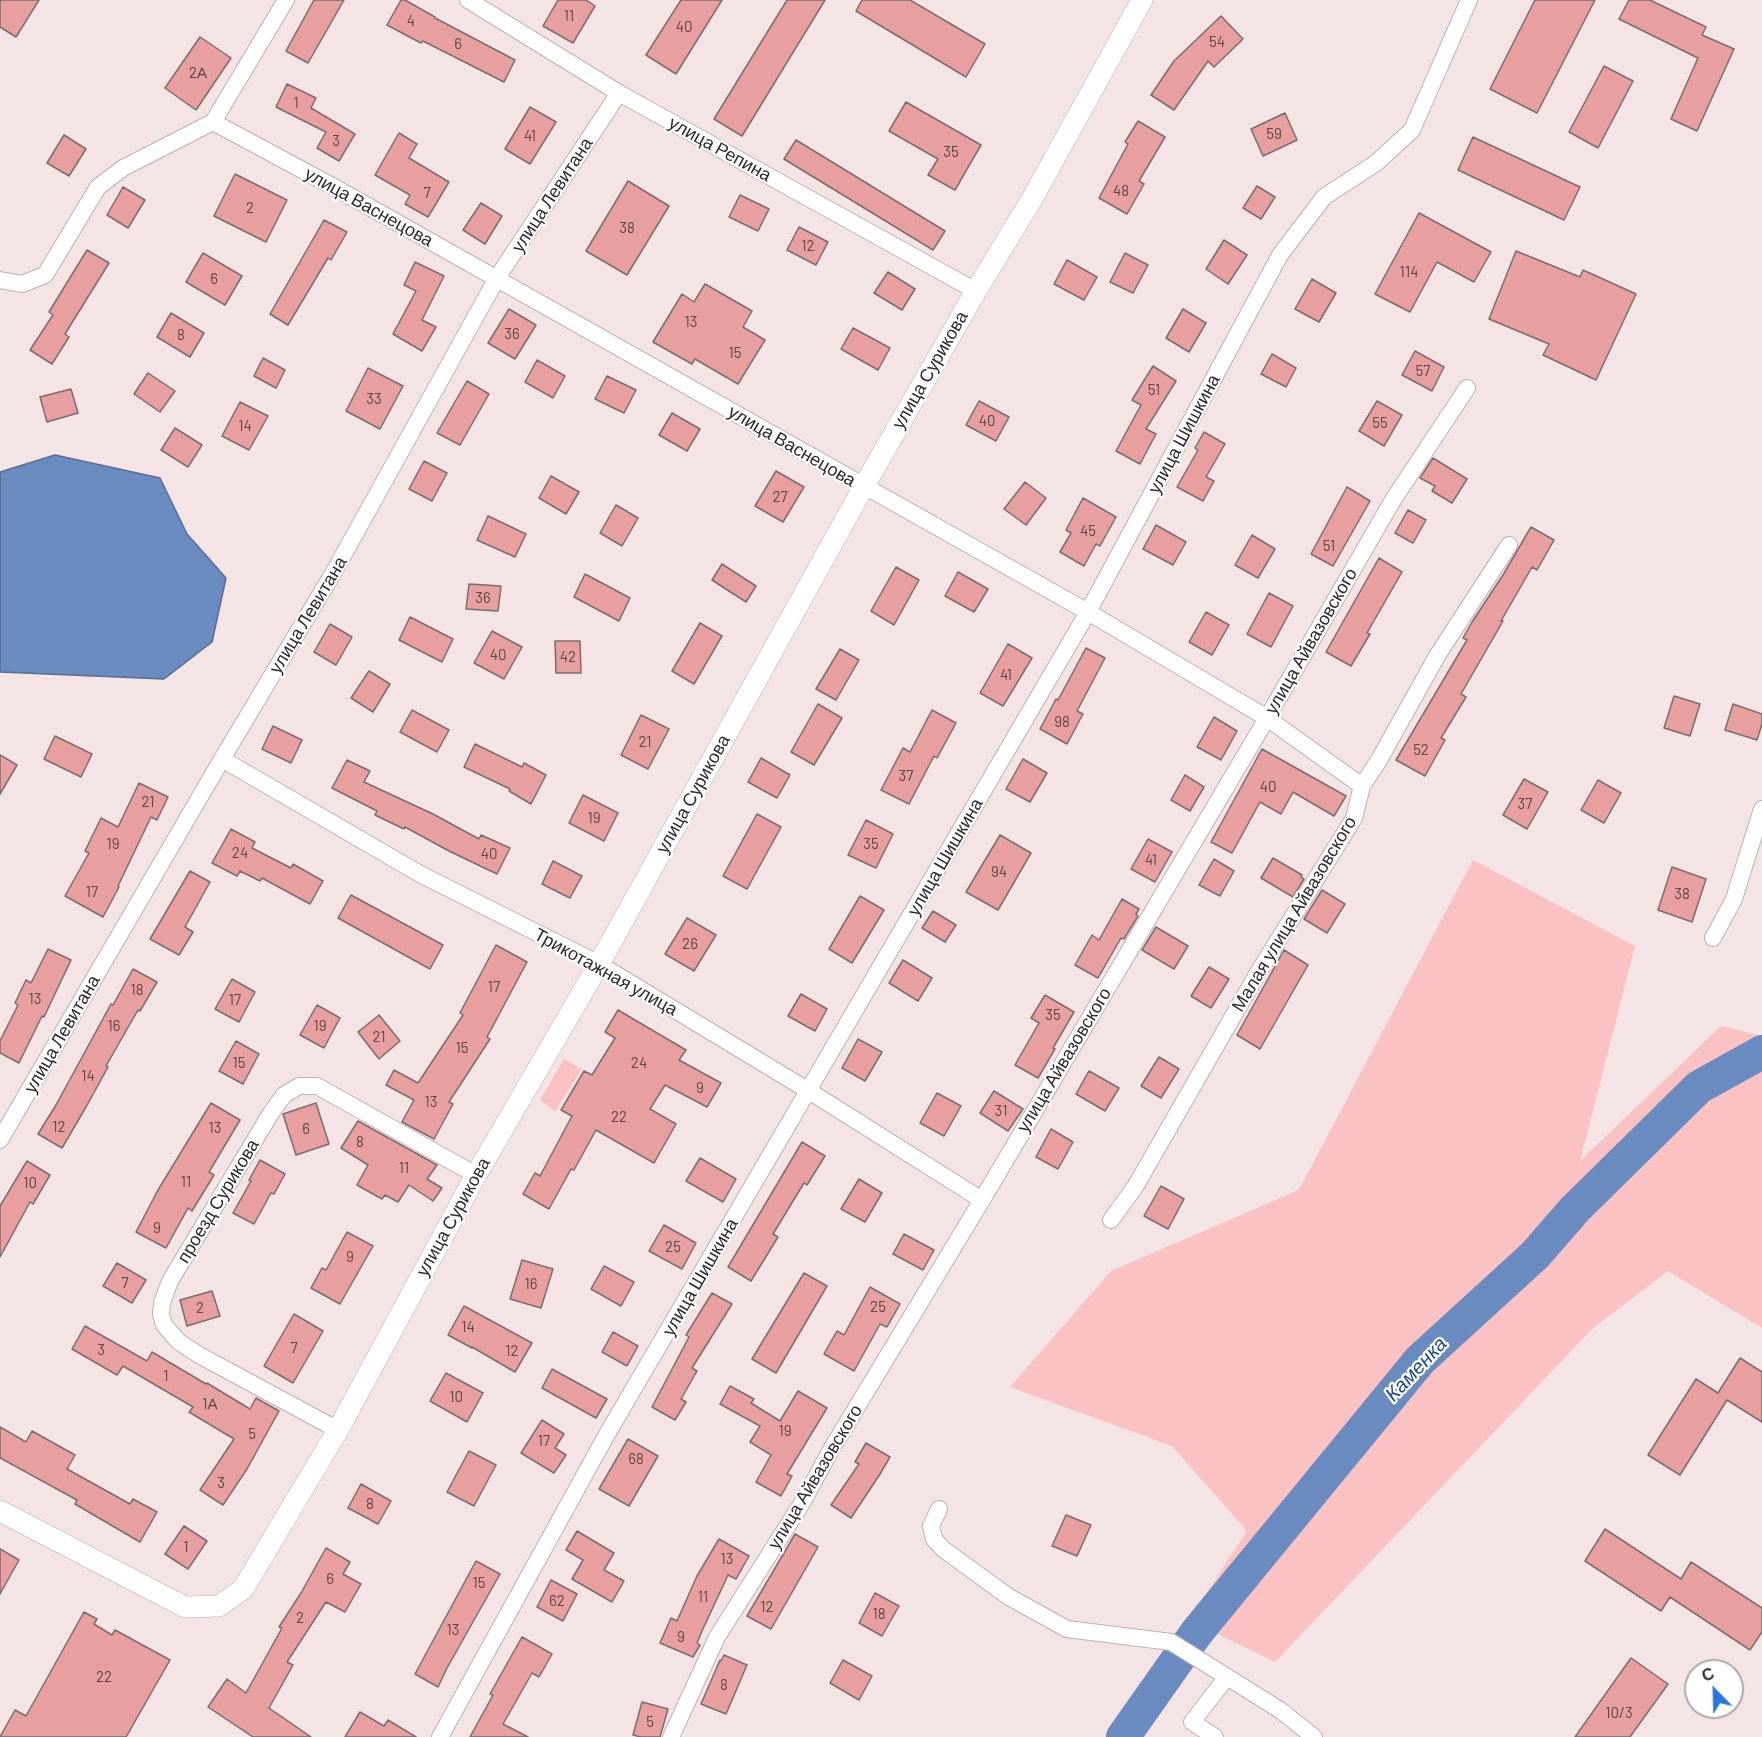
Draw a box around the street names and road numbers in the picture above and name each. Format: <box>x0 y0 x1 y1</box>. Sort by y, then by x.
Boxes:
street label: улица Репина <box>665 112 775 186</box>
street label: улица Левитана <box>507 134 597 256</box>
street label: улица Васнецова <box>301 163 437 251</box>
street label: улица Сурикова <box>888 307 972 433</box>
street label: улица Шишкина <box>1143 371 1225 497</box>
street label: улица Васнецова <box>724 401 860 491</box>
street label: улица Левитана <box>265 553 351 677</box>
street label: улица Айвазовского <box>1260 564 1362 718</box>
street label: улица Сурикова <box>651 731 735 857</box>
street label: улица Шишкина <box>903 794 987 920</box>
street label: Малая улица Айвазовского <box>1227 812 1361 1016</box>
street label: Трикотажная улица <box>531 924 681 1020</box>
street label: улица Левитана <box>20 971 104 1097</box>
street label: улица Айвазовского <box>1012 984 1116 1136</box>
street label: проезд Сурикова <box>173 1135 263 1267</box>
street label: улица Сурикова <box>411 1154 495 1280</box>
street label: улица Шишкина <box>658 1214 742 1340</box>
street label: улица Айвазовского <box>763 1401 867 1553</box>

